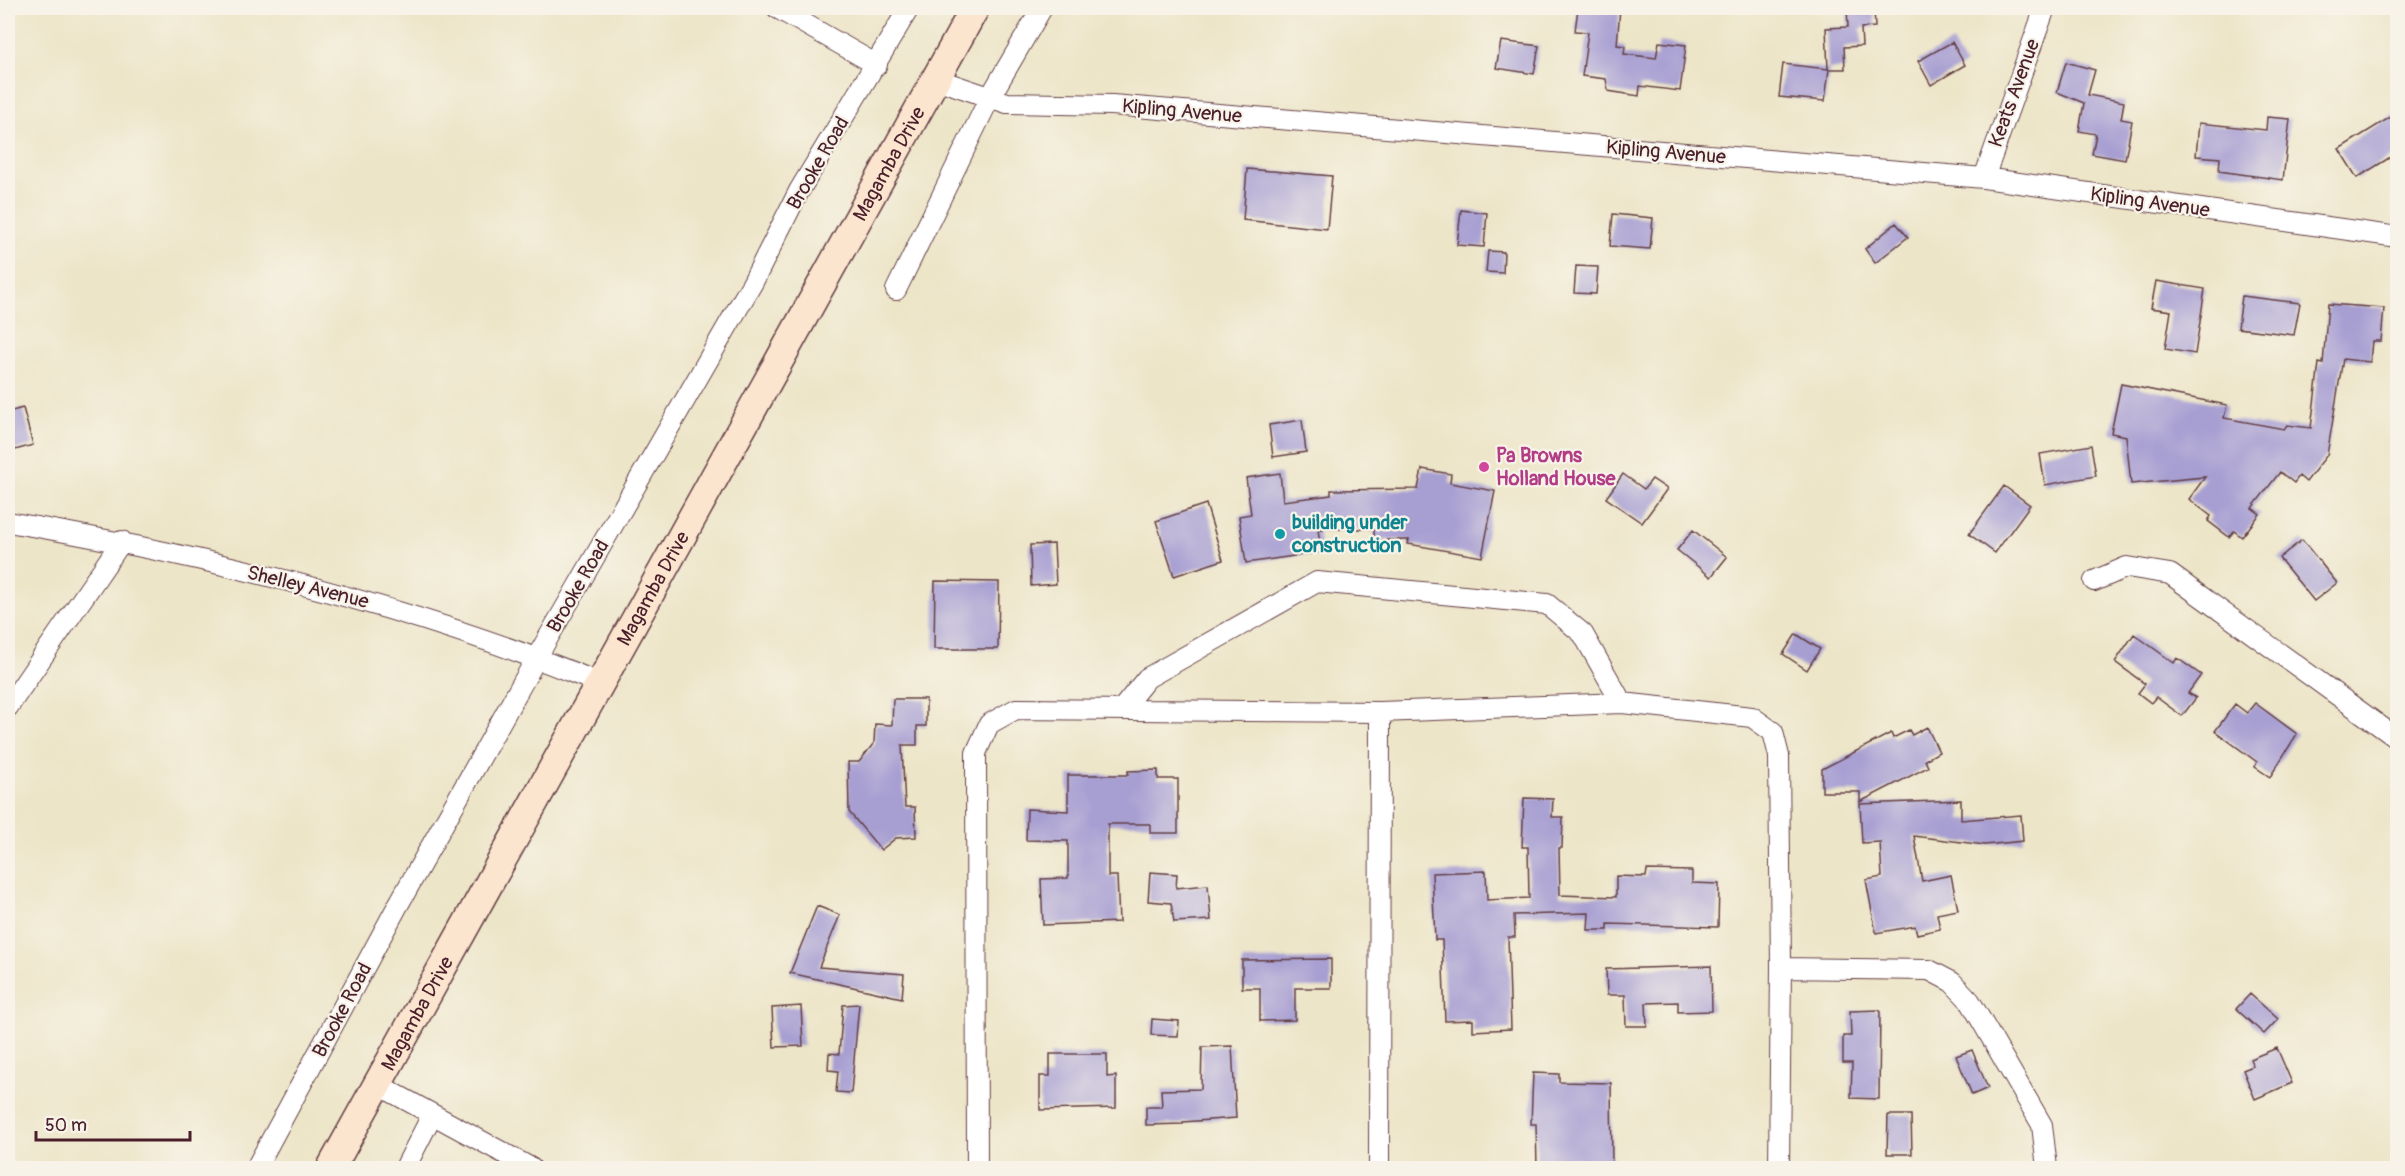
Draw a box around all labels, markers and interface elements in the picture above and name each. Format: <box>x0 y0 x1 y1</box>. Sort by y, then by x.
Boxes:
street label: Keats Avenue <box>1983 35 2045 151</box>
street label: Kipling Avenue <box>1121 93 1243 129</box>
street label: Magamba Drive <box>847 102 931 225</box>
street label: Brooke Road <box>781 112 855 214</box>
street label: Kipling Avenue <box>1605 134 1727 170</box>
street label: Kipling Avenue <box>2089 181 2211 223</box>
place label: Pa Browns Holland House <box>1496 443 1616 491</box>
marker: Pa Browns Holland House <box>1477 460 1491 474</box>
place label: building under construction <box>1291 510 1408 558</box>
street label: Magamba Drive <box>611 527 695 650</box>
marker: building under construction <box>1273 527 1287 541</box>
street label: Brooke Road <box>541 535 615 637</box>
street label: Shelley Avenue <box>245 560 372 614</box>
street label: Magamba Drive <box>375 952 459 1075</box>
street label: Brooke Road <box>307 958 377 1062</box>
scale bar <box>36 1104 190 1142</box>
text: 50 m <box>45 1114 87 1137</box>

